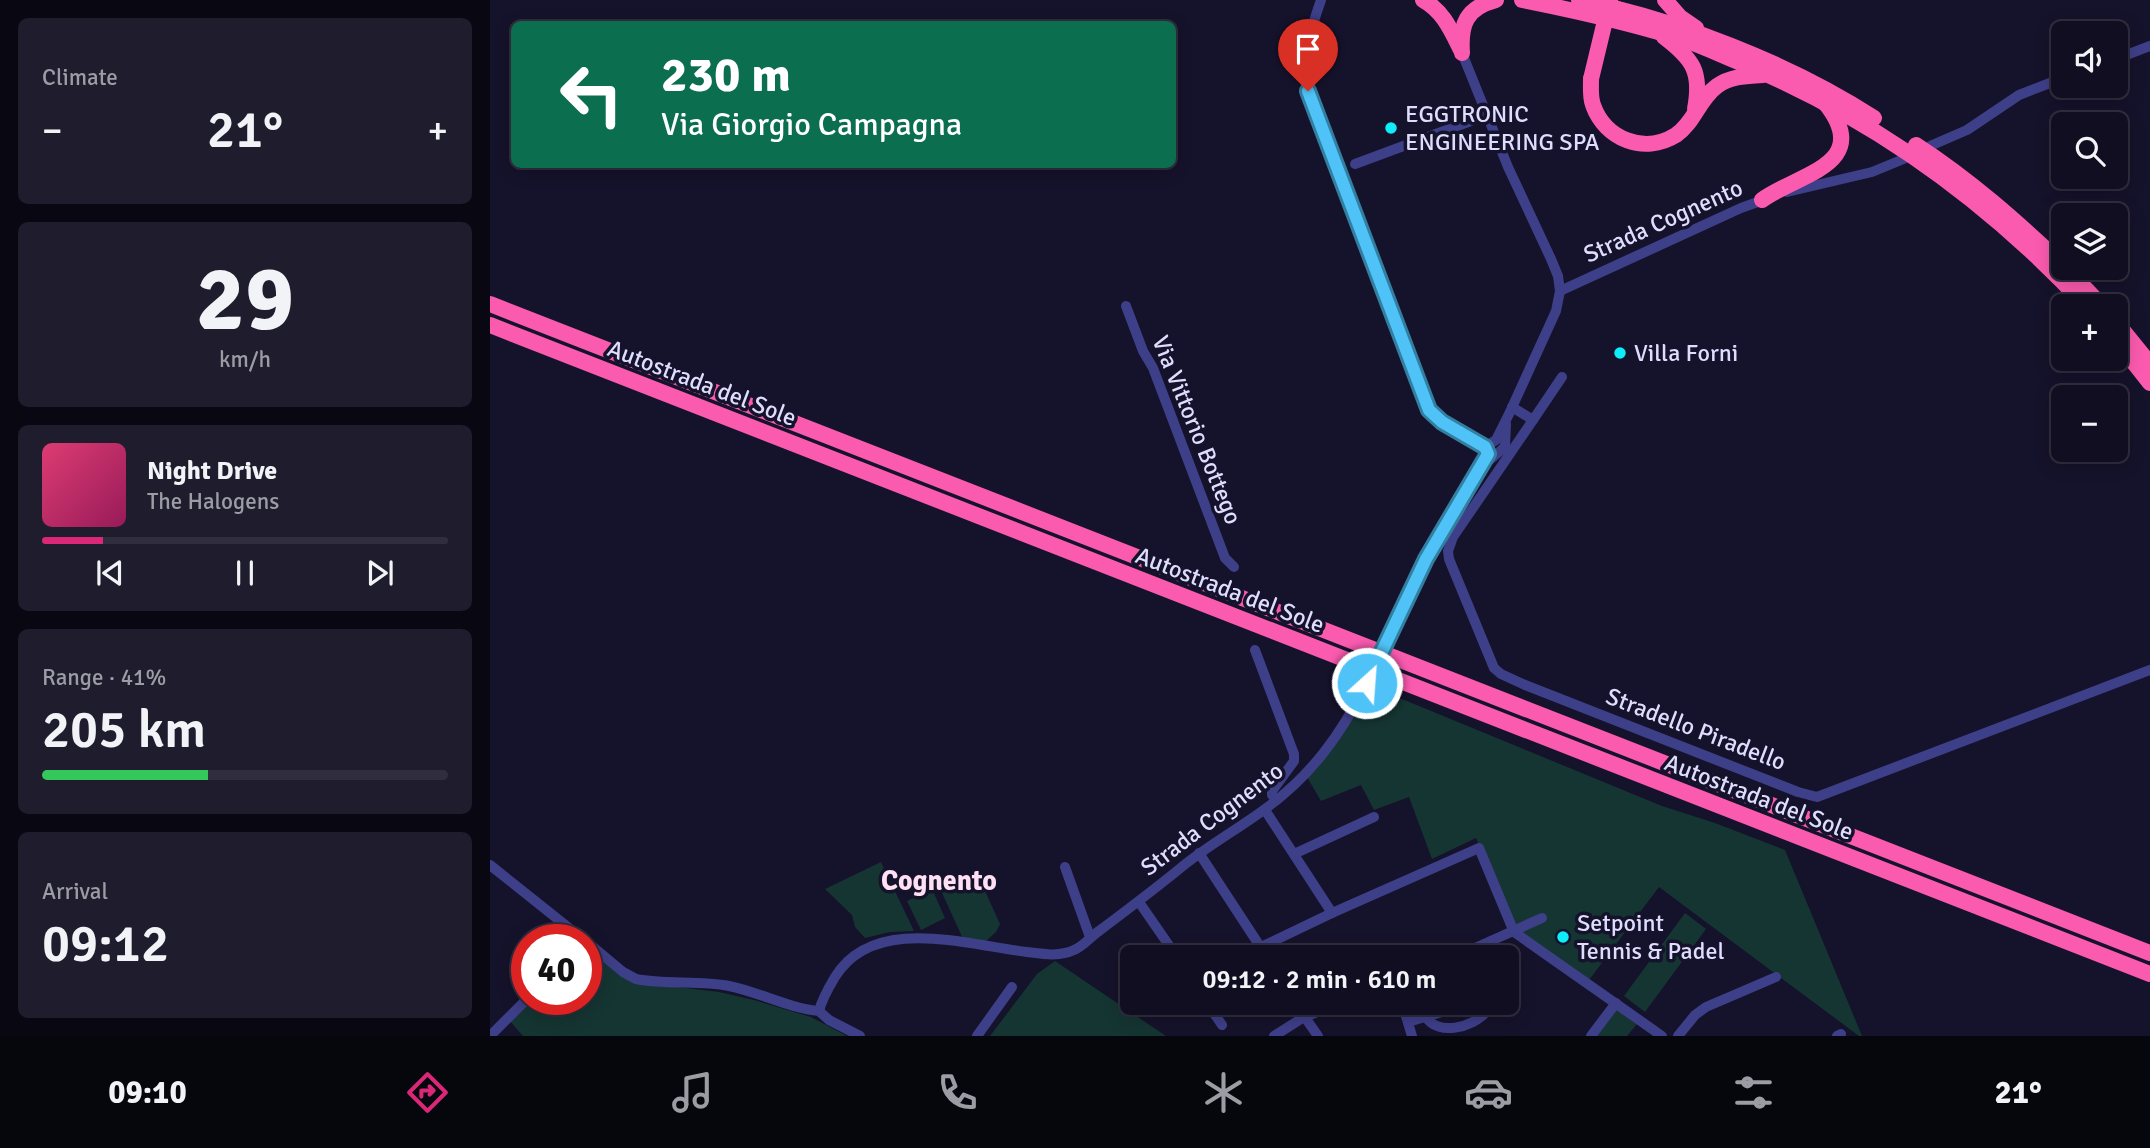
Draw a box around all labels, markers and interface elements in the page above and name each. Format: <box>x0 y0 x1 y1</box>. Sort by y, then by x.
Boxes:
pin <box>1278 19 1338 91</box>
map controls <box>2051 21 2128 462</box>
button: sound <box>2051 21 2128 98</box>
icon: arrive <box>1289 30 1327 68</box>
text: 230 m <box>661 45 791 105</box>
icon: left <box>546 49 637 140</box>
text: Climate <box>42 63 118 92</box>
text: 21° <box>207 98 283 162</box>
place label: EGGTRONIC ENGINEERING SPA <box>1405 99 1600 157</box>
text: Via Giorgio Campagna <box>661 105 962 144</box>
text: − <box>42 107 63 154</box>
text: + <box>427 107 448 154</box>
button: search <box>2051 112 2128 189</box>
marker: EGGTRONIC ENGINEERING SPA <box>1383 120 1399 136</box>
street label: Strada Cognento <box>1579 173 1747 269</box>
button: layers <box>2051 203 2128 280</box>
text: 29 <box>196 243 294 356</box>
button: + <box>2051 294 2128 371</box>
street label: Via Vittorio Bottego <box>1145 331 1249 529</box>
street label: Autostrada del Sole <box>603 333 801 433</box>
place label: Villa Forni <box>1634 338 1738 368</box>
text: km/h <box>219 345 271 374</box>
marker: Villa Forni <box>1612 345 1628 361</box>
button: − <box>2051 385 2128 462</box>
text: Night Drive <box>147 455 277 487</box>
text: The Halogens <box>147 487 279 516</box>
street label: Autostrada del Sole <box>1131 540 1329 640</box>
icon: previous <box>91 554 129 592</box>
icon: pause <box>226 554 264 592</box>
icon: next <box>361 554 399 592</box>
position arrow <box>1330 646 1404 720</box>
text: Range · 41% <box>42 663 166 692</box>
street label: Stradello Piradello <box>1602 681 1790 777</box>
text: 205 km <box>42 698 206 762</box>
street label: Autostrada del Sole <box>1660 747 1858 847</box>
street label: Strada Cognento <box>1135 756 1289 882</box>
district label: Cognento <box>881 864 997 898</box>
text: Arrival <box>42 877 108 906</box>
place label: Setpoint Tennis & Padel <box>1577 908 1724 966</box>
text: 09:12 <box>42 912 169 976</box>
speed limit sign: 40 <box>511 924 602 1015</box>
marker: Setpoint Tennis & Padel <box>1555 929 1571 945</box>
text: 09:12 · 2 min · 610 m <box>1203 964 1436 996</box>
icon: directions <box>403 1068 452 1117</box>
icon: music <box>668 1068 717 1117</box>
icon: phone <box>933 1068 982 1117</box>
icon: climate <box>1199 1068 1248 1117</box>
icon: car <box>1464 1068 1513 1117</box>
icon: filters <box>1729 1068 1778 1117</box>
text: 09:10 <box>108 1073 187 1112</box>
text: 21° <box>1994 1073 2042 1112</box>

